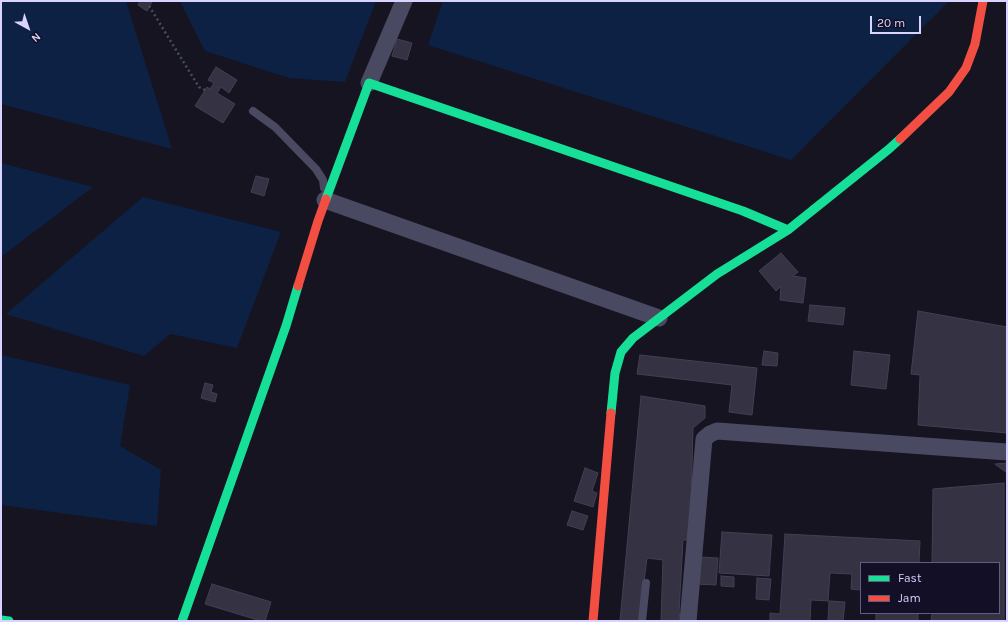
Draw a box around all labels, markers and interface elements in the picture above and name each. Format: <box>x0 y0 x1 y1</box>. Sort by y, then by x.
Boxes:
north arrow <box>8 8 48 48</box>
scale bar <box>872 8 923 34</box>
text: 20 m <box>877 16 905 30</box>
text: N <box>29 30 43 45</box>
legend <box>860 562 1000 614</box>
text: Fast <box>898 571 921 585</box>
text: Jam <box>898 591 921 605</box>

